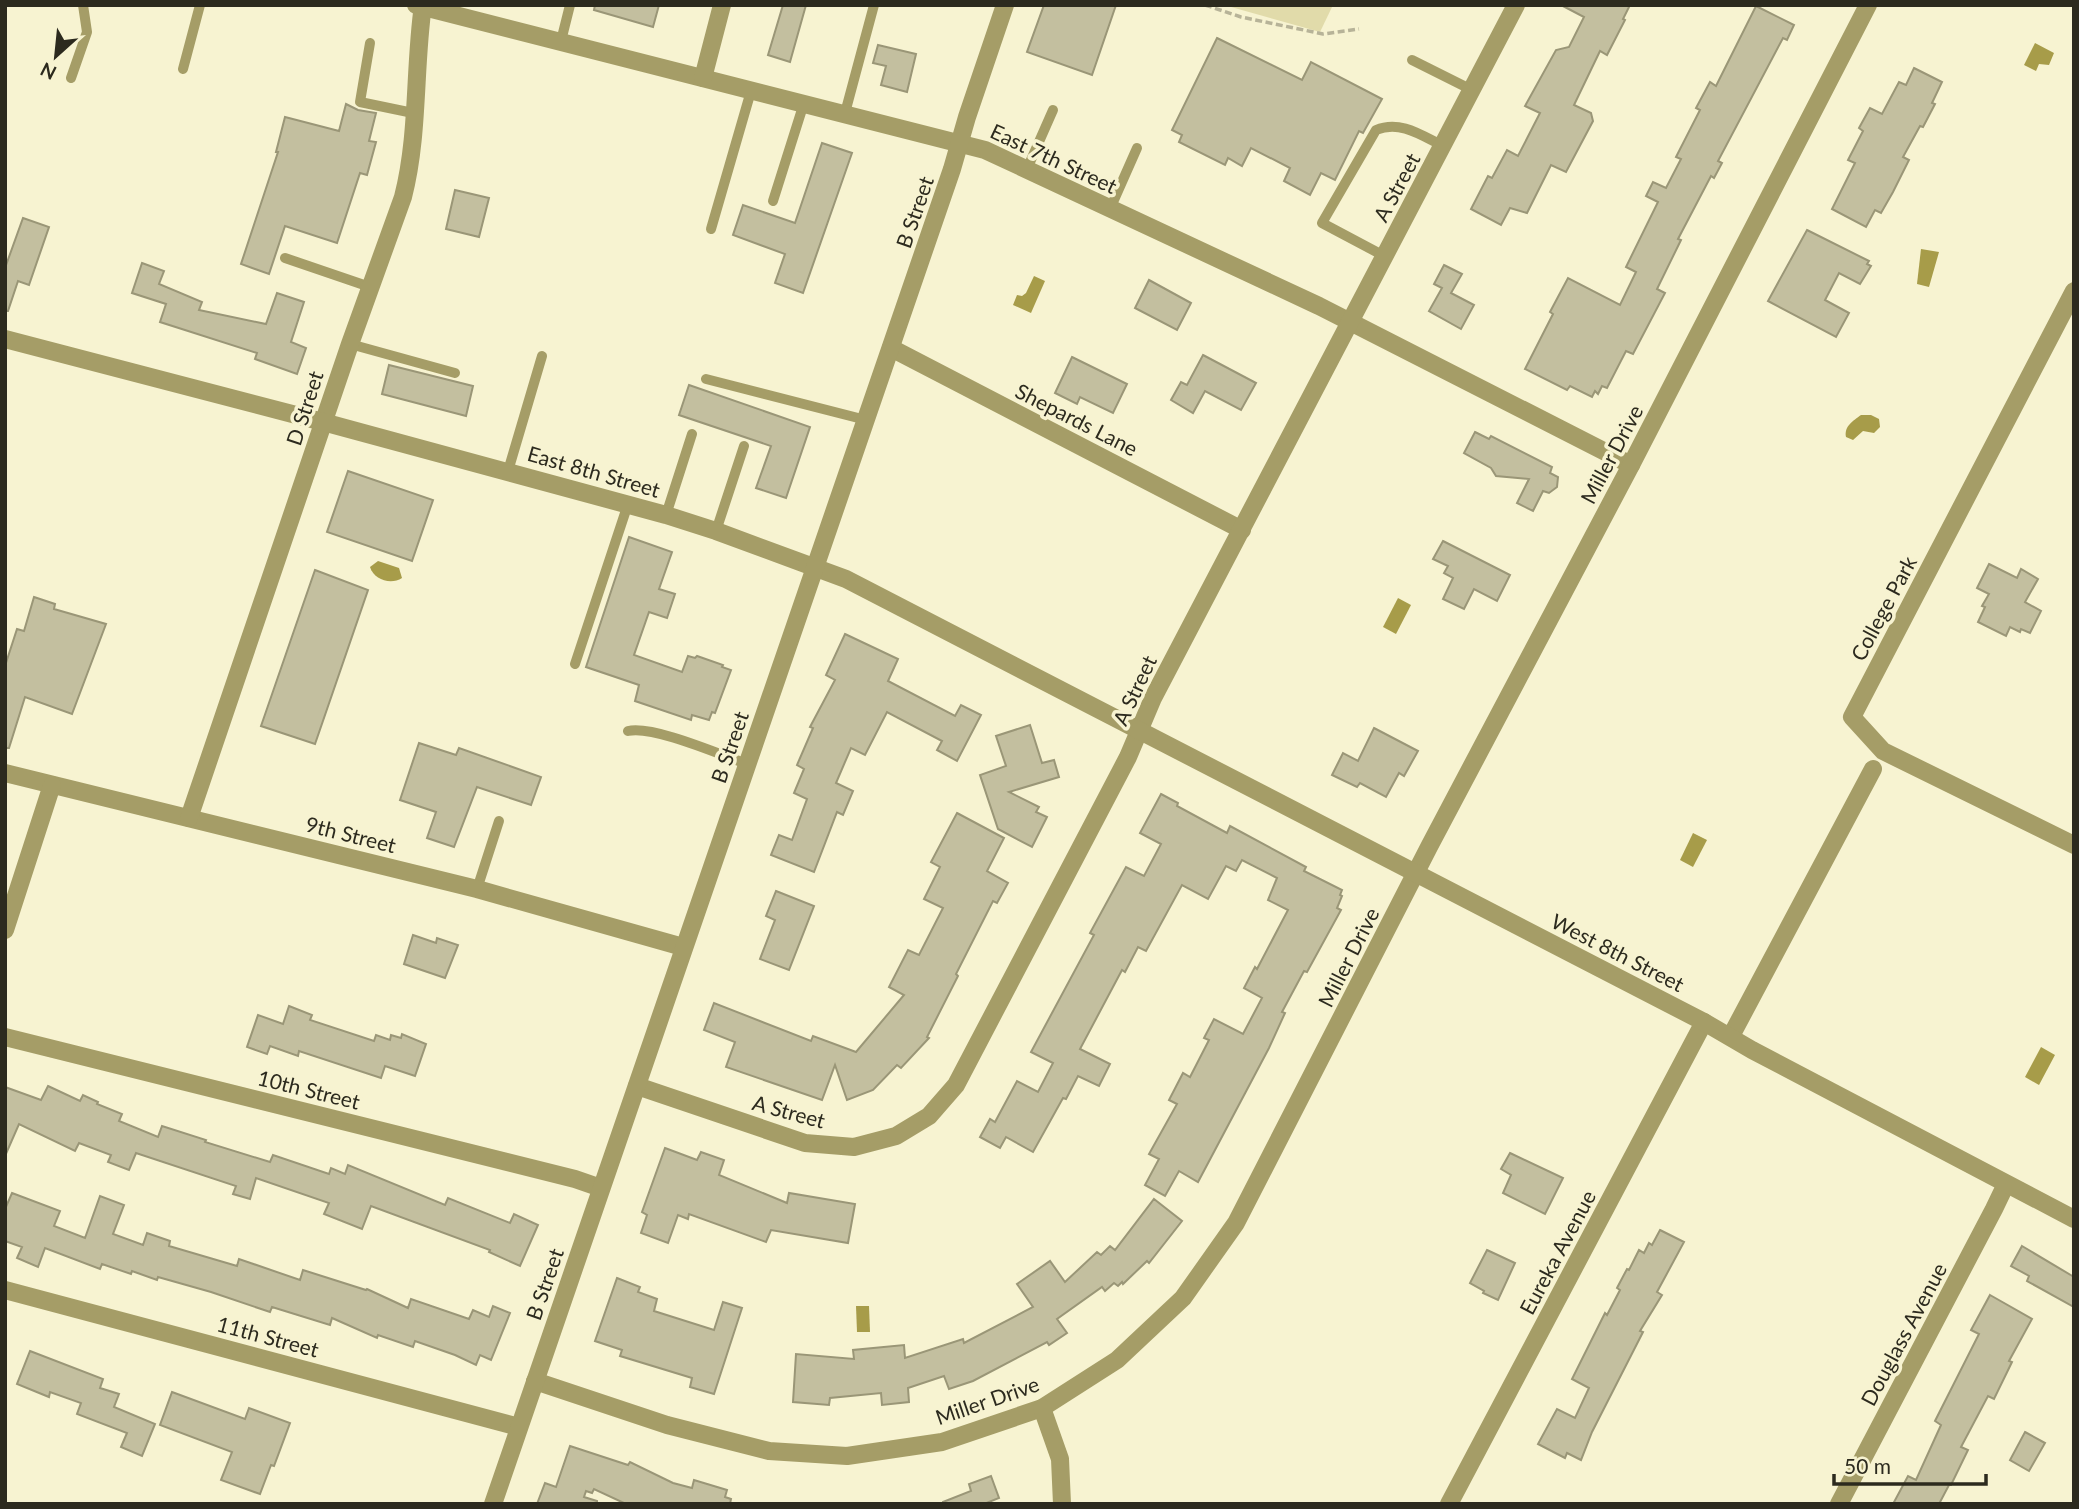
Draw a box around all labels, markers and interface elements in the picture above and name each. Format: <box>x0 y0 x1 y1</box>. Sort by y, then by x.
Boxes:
north arrow <box>21 21 91 91</box>
text: N <box>36 58 60 85</box>
street label: East 7th Street <box>987 118 1122 198</box>
street label: A Street <box>1368 148 1425 226</box>
street label: B Street <box>890 172 938 251</box>
street label: D Street <box>280 367 328 448</box>
street label: Shepards Lane <box>1012 378 1142 460</box>
street label: Miller Drive <box>1575 400 1647 508</box>
street label: East 8th Street <box>525 440 664 502</box>
street label: College Park <box>1845 551 1921 665</box>
street label: A Street <box>1107 651 1161 729</box>
street label: B Street <box>705 707 753 786</box>
street label: 9th Street <box>303 811 399 857</box>
street label: Miller Drive <box>1312 903 1384 1011</box>
street label: West 8th Street <box>1547 908 1689 996</box>
street label: 10th Street <box>255 1064 363 1114</box>
street label: A Street <box>750 1089 829 1133</box>
street label: Eureka Avenue <box>1514 1186 1600 1318</box>
street label: B Street <box>520 1244 568 1323</box>
street label: Douglass Avenue <box>1855 1258 1951 1410</box>
street label: 11th Street <box>214 1310 322 1362</box>
street label: Miller Drive <box>932 1371 1042 1429</box>
scale bar <box>1834 1442 1986 1486</box>
text: 50 m <box>1844 1453 1891 1478</box>

